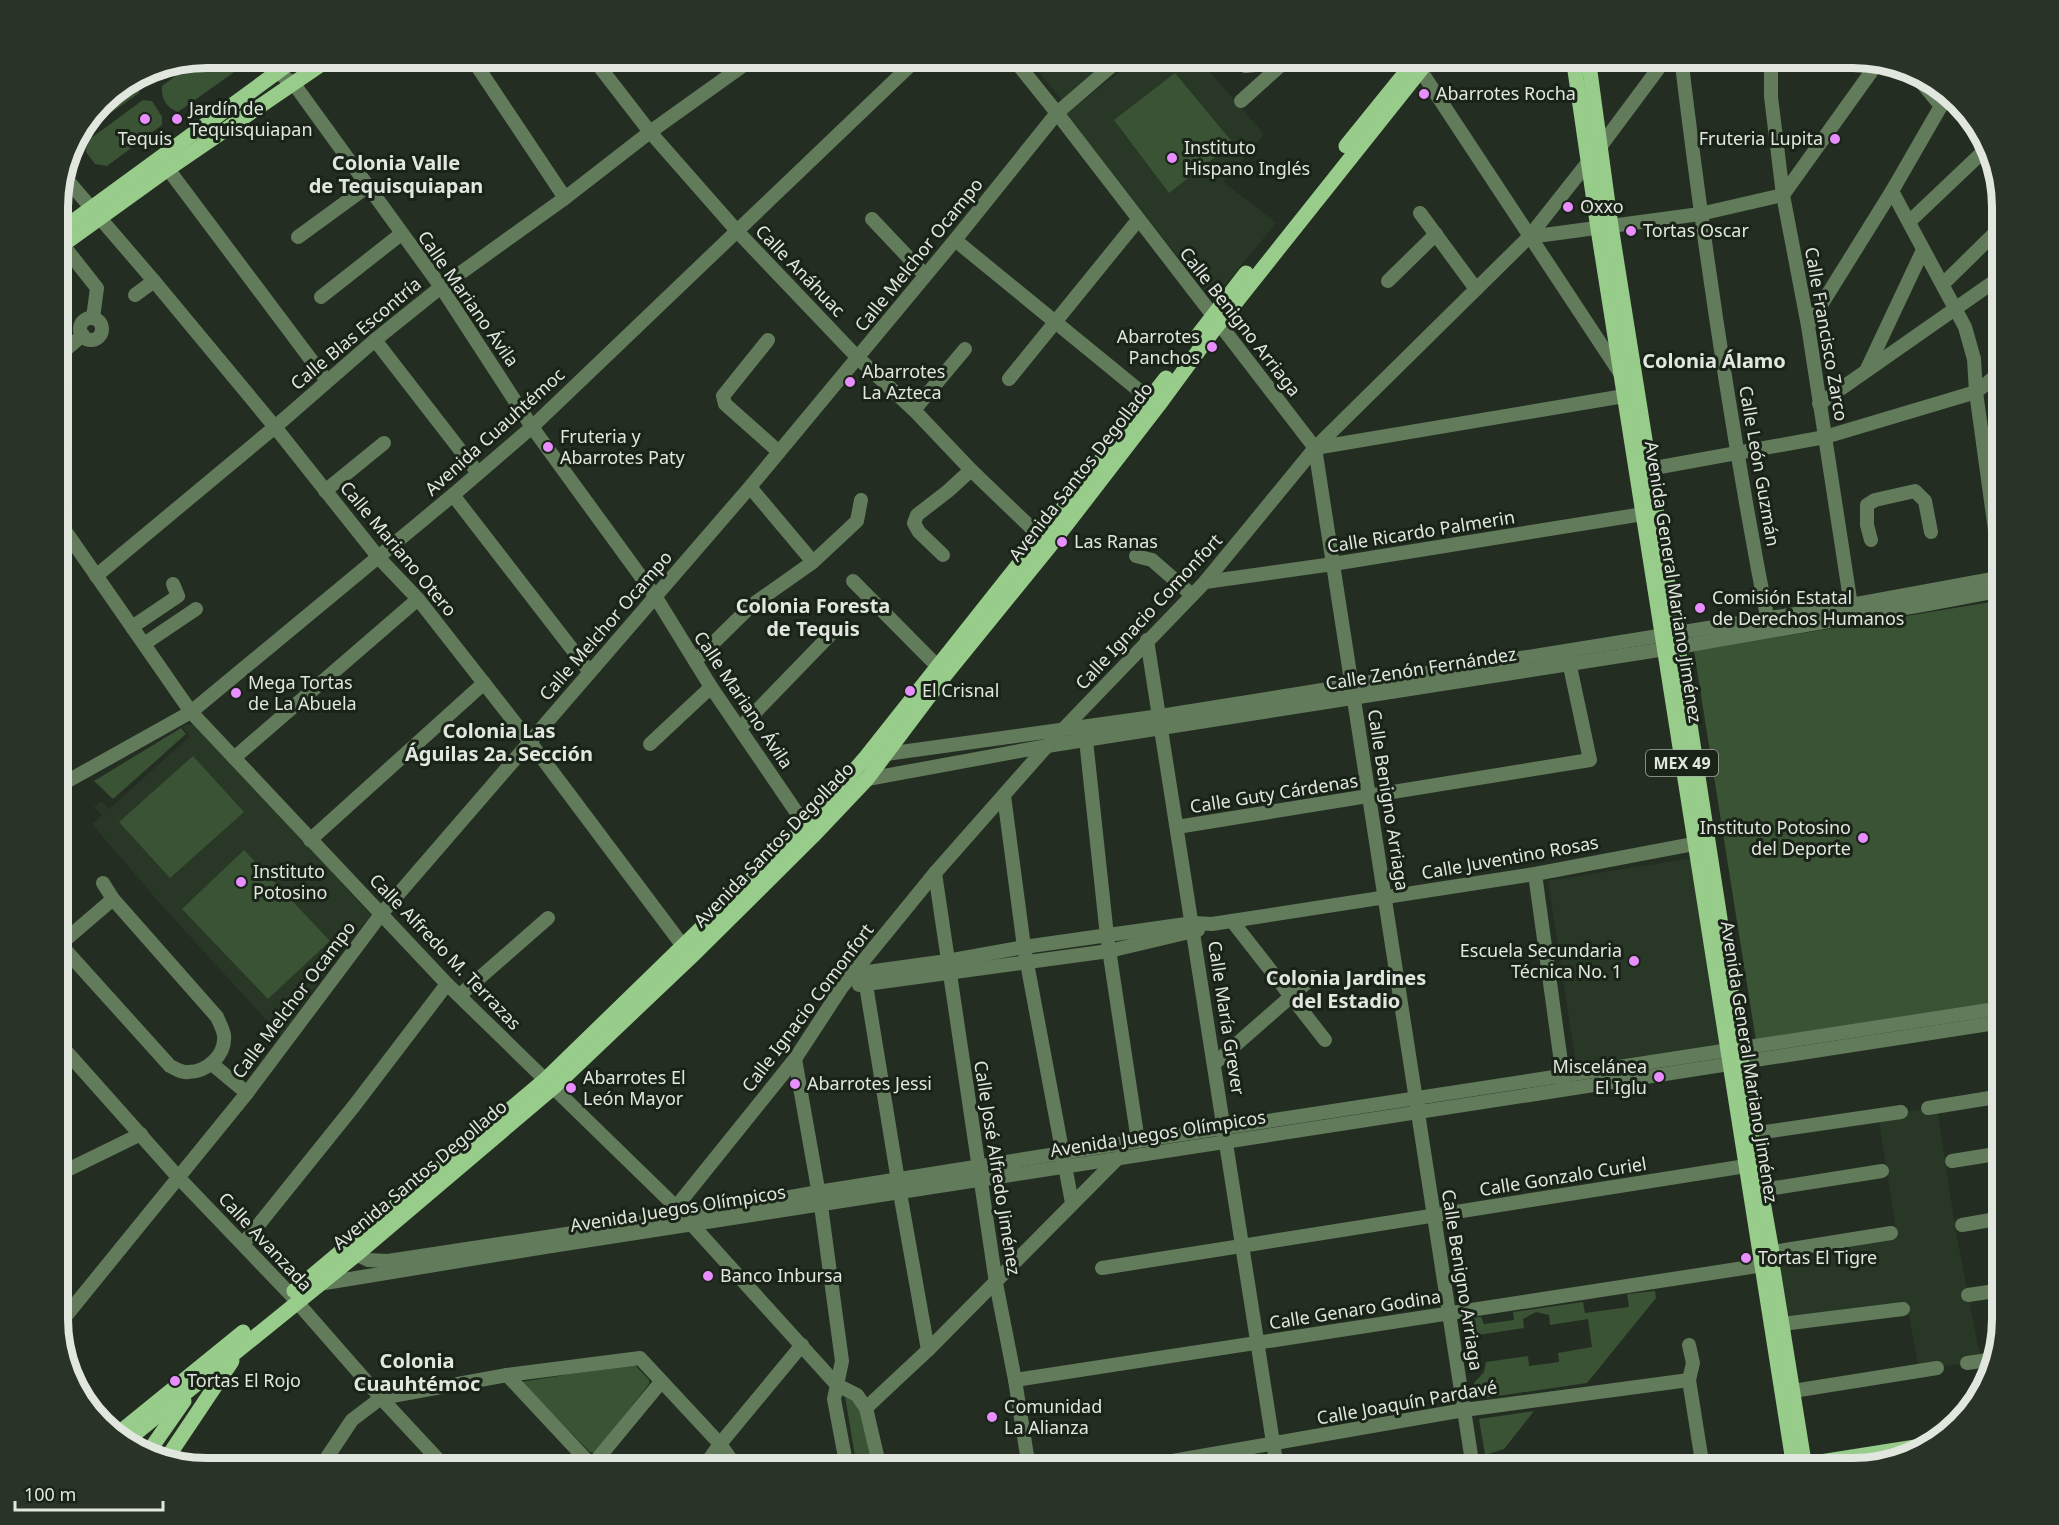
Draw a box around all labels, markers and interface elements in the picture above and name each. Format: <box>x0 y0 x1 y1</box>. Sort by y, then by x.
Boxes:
place label: Abarrotes Rocha <box>1436 81 1576 105</box>
marker: Abarrotes Rocha <box>1417 87 1431 101</box>
place label: Jardín de Tequisquiapan <box>187 96 313 141</box>
marker: Tequis <box>138 112 152 126</box>
marker: Jardín de Tequisquiapan <box>170 112 184 126</box>
place label: Tequis <box>118 126 172 150</box>
place label: Fruteria Lupita <box>1699 126 1823 150</box>
marker: Fruteria Lupita <box>1828 132 1842 146</box>
place label: Instituto Hispano Inglés <box>1184 135 1310 180</box>
district label: Colonia Valle de Tequisquiapan <box>309 149 483 199</box>
marker: Instituto Hispano Inglés <box>1165 151 1179 165</box>
street label: Calle Melchor Ocampo <box>849 173 988 336</box>
place label: Oxxo <box>1580 194 1624 218</box>
marker: Oxxo <box>1561 200 1575 214</box>
place label: Tortas Oscar <box>1643 218 1749 242</box>
street label: Calle Anáhuac <box>751 219 851 322</box>
marker: Tortas Oscar <box>1624 224 1638 238</box>
street label: Calle Mariano Ávila <box>413 226 525 371</box>
street label: Calle Benigno Arriaga <box>1175 242 1307 401</box>
street label: Calle Francisco Zarco <box>1800 245 1854 423</box>
street label: Calle Blas Escontría <box>285 272 426 395</box>
place label: Abarrotes Panchos <box>1117 324 1200 369</box>
marker: Abarrotes Panchos <box>1205 340 1219 354</box>
district label: Colonia Álamo <box>1642 347 1786 374</box>
place label: Abarrotes La Azteca <box>862 359 945 404</box>
street label: Avenida Cuauhtémoc <box>419 362 570 500</box>
marker: Abarrotes La Azteca <box>843 375 857 389</box>
street label: Avenida Santos Degollado <box>1003 377 1158 566</box>
street label: Calle León Guzmán <box>1734 384 1786 548</box>
place label: Fruteria y Abarrotes Paty <box>560 424 686 469</box>
street label: Avenida General Mariano Jiménez <box>1640 439 1708 724</box>
marker: Fruteria y Abarrotes Paty <box>541 440 555 454</box>
street label: Calle Mariano Otero <box>335 476 462 621</box>
street label: Calle Ricardo Palmerin <box>1325 504 1516 558</box>
street label: Calle Ignacio Comonfort <box>1070 528 1227 694</box>
place label: Las Ranas <box>1074 529 1158 553</box>
marker: Las Ranas <box>1055 535 1069 549</box>
street label: Calle Melchor Ocampo <box>534 545 677 705</box>
place label: Comisión Estatal de Derechos Humanos <box>1712 585 1904 630</box>
district label: Colonia Foresta de Tequis <box>736 592 890 642</box>
marker: Comisión Estatal de Derechos Humanos <box>1693 601 1707 615</box>
street label: Calle Mariano Ávila <box>689 626 799 773</box>
street label: Calle Zenón Fernández <box>1324 641 1518 695</box>
place label: Mega Tortas de La Abuela <box>248 670 357 715</box>
place label: El Crisnal <box>922 678 999 702</box>
marker: El Crisnal <box>903 684 917 698</box>
marker: Mega Tortas de La Abuela <box>229 686 243 700</box>
street label: Calle Benigno Arriaga <box>1363 707 1415 892</box>
district label: Colonia Las Águilas 2a. Sección <box>405 717 593 767</box>
road number: MEX 49 <box>1646 750 1718 776</box>
street label: Avenida Santos Degollado <box>688 757 859 932</box>
street label: Calle Guty Cárdenas <box>1188 768 1360 818</box>
place label: Instituto Potosino del Deporte <box>1700 815 1851 860</box>
street label: Calle Juventino Rosas <box>1419 830 1600 884</box>
marker: Instituto Potosino del Deporte <box>1856 831 1870 845</box>
place label: Instituto Potosino <box>253 859 327 904</box>
street label: Calle Alfredo M. Terrazas <box>365 868 527 1035</box>
marker: Instituto Potosino <box>234 875 248 889</box>
street label: Calle Melchor Ocampo <box>226 916 360 1083</box>
street label: Calle Ignacio Comonfort <box>736 918 879 1096</box>
street label: Avenida General Mariano Jiménez <box>1716 919 1784 1204</box>
place label: Escuela Secundaria Técnica No. 1 <box>1460 938 1622 983</box>
street label: Calle María Grever <box>1203 939 1251 1097</box>
marker: Escuela Secundaria Técnica No. 1 <box>1627 954 1641 968</box>
district label: Colonia Jardines del Estadio <box>1266 964 1426 1014</box>
place label: Miscelánea El Iglu <box>1553 1054 1647 1099</box>
street label: Calle José Alfredo Jiménez <box>969 1059 1027 1277</box>
place label: Abarrotes El León Mayor <box>583 1065 686 1110</box>
marker: Miscelánea El Iglu <box>1652 1070 1666 1084</box>
place label: Abarrotes Jessi <box>807 1071 932 1095</box>
marker: Abarrotes Jessi <box>788 1077 802 1091</box>
marker: Abarrotes El León Mayor <box>564 1081 578 1095</box>
street label: Avenida Santos Degollado <box>327 1094 512 1254</box>
street label: Avenida Juegos Olímpicos <box>1048 1104 1267 1162</box>
street label: Calle Gonzalo Curiel <box>1478 1151 1648 1201</box>
street label: Avenida Juegos Olímpicos <box>568 1179 787 1237</box>
street label: Calle Avanzada <box>214 1187 318 1296</box>
street label: Calle Benigno Arriaga <box>1437 1187 1489 1372</box>
place label: Tortas El Tigre <box>1758 1245 1877 1269</box>
marker: Tortas El Tigre <box>1739 1251 1753 1265</box>
place label: Banco Inbursa <box>720 1263 843 1287</box>
marker: Banco Inbursa <box>701 1269 715 1283</box>
street label: Calle Genaro Godina <box>1267 1284 1442 1334</box>
district label: Colonia Cuauhtémoc <box>354 1347 480 1397</box>
place label: Tortas El Rojo <box>187 1368 301 1392</box>
marker: Tortas El Rojo <box>168 1374 182 1388</box>
street label: Calle Joaquín Pardavé <box>1315 1374 1499 1430</box>
place label: Comunidad La Alianza <box>1004 1394 1102 1439</box>
marker: Comunidad La Alianza <box>985 1410 999 1424</box>
scale bar <box>15 1474 164 1512</box>
text: 100 m <box>24 1482 76 1506</box>

